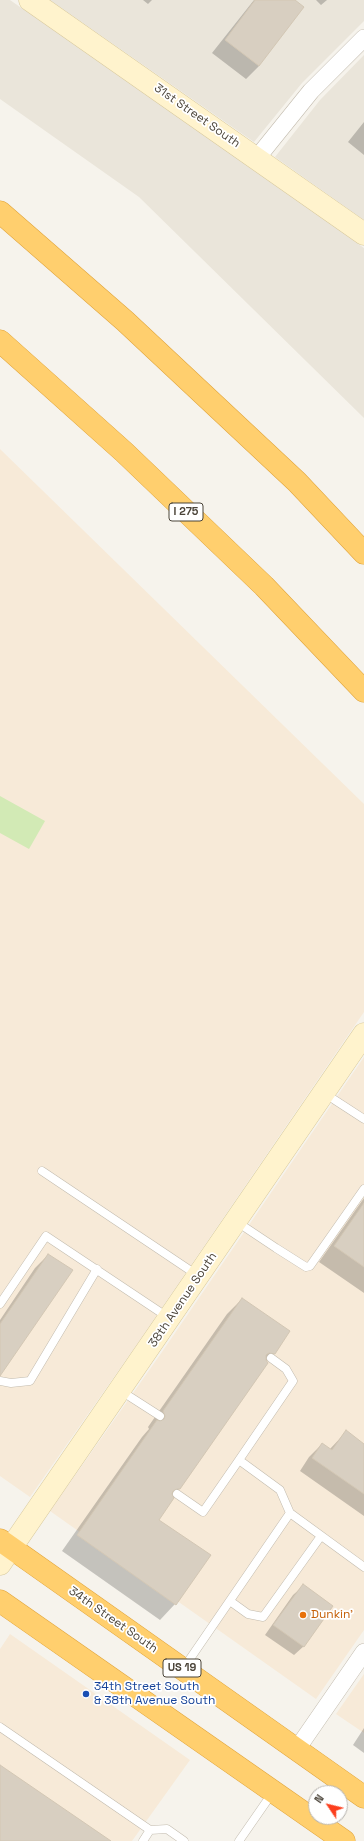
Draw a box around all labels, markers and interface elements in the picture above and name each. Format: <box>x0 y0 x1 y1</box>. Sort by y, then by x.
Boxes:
street label: 31st Street South <box>151 81 243 151</box>
road number: I 275 <box>169 503 203 521</box>
street label: 38th Avenue South <box>146 1250 220 1350</box>
street label: 34th Street South <box>66 1584 160 1656</box>
place label: Dunkin' <box>311 1608 353 1622</box>
marker: Dunkin' <box>298 1610 308 1620</box>
road number: US 19 <box>163 1659 201 1677</box>
place label: 34th Street South & 38th Avenue South <box>94 1680 215 1708</box>
marker: 34th Street South & 38th Avenue South <box>81 1689 91 1699</box>
north arrow <box>308 1785 348 1825</box>
text: N <box>311 1792 327 1806</box>

